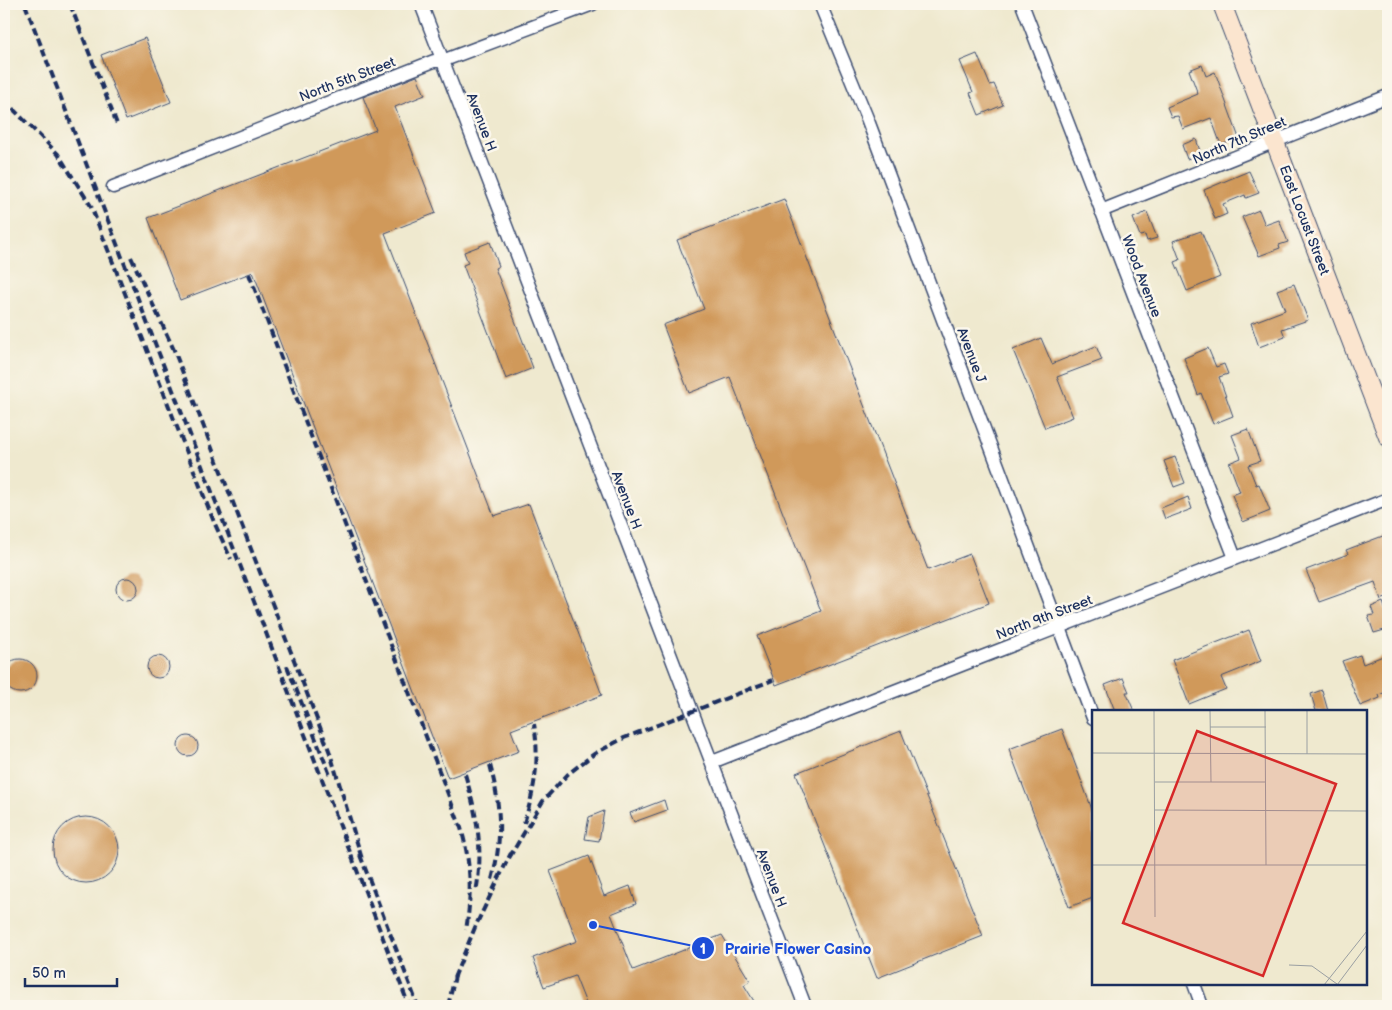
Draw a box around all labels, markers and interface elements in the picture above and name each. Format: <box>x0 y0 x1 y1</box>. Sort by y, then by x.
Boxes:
street label: North 5th Street <box>297 53 398 106</box>
street label: Avenue H <box>463 91 500 154</box>
street label: North 7th Street <box>1190 113 1289 168</box>
street label: East Locust Street <box>1276 163 1334 278</box>
street label: Wood Avenue <box>1118 233 1165 320</box>
street label: Avenue J <box>953 325 990 386</box>
street label: Avenue H <box>608 469 645 532</box>
street label: North 9th Street <box>994 591 1095 644</box>
inset map <box>1092 710 1367 985</box>
street label: Avenue H <box>753 847 790 910</box>
callout: Prairie Flower Casino <box>690 933 882 963</box>
text: 1 <box>700 940 706 959</box>
text: Prairie Flower Casino <box>725 940 872 959</box>
scale bar <box>25 955 118 987</box>
text: 50 m <box>32 964 66 983</box>

